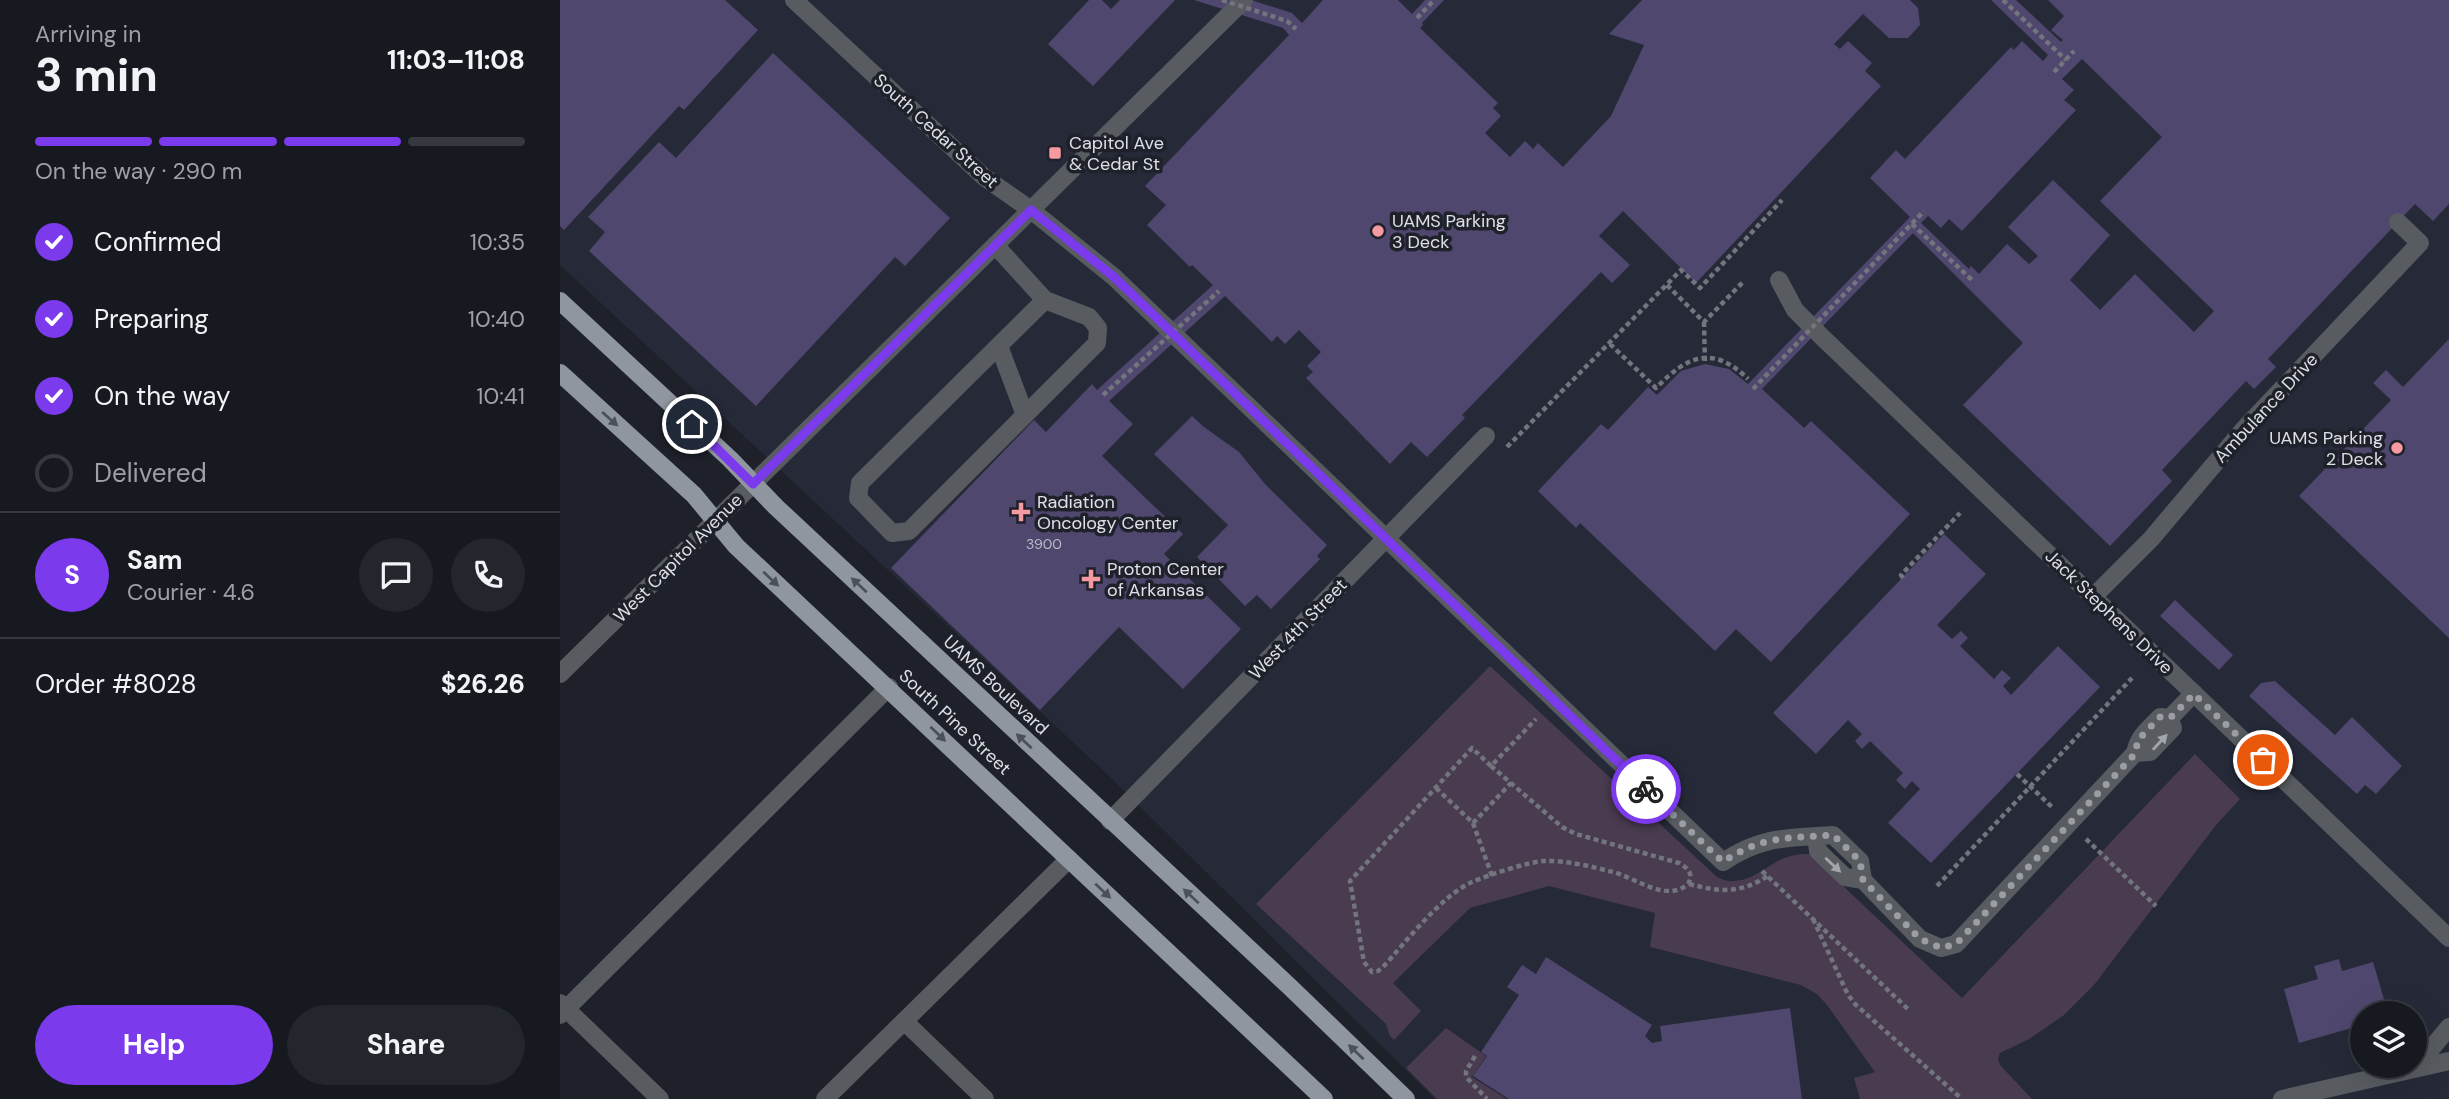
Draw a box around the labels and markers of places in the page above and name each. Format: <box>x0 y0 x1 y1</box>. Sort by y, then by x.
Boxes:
place label: Capitol Ave & Cedar St <box>1069 131 1164 176</box>
marker: Capitol Ave & Cedar St <box>1047 145 1063 161</box>
place label: UAMS Parking 3 Deck <box>1392 209 1506 254</box>
marker: UAMS Parking 3 Deck <box>1370 223 1386 239</box>
pin <box>662 394 722 454</box>
place label: UAMS Parking 2 Deck <box>2269 426 2383 471</box>
marker: UAMS Parking 2 Deck <box>2389 440 2405 456</box>
place label: Radiation Oncology Center <box>1037 490 1179 535</box>
marker: Radiation Oncology Center <box>1011 502 1031 522</box>
place label: Proton Center of Arkansas <box>1107 557 1224 602</box>
marker: Proton Center of Arkansas <box>1081 569 1101 589</box>
pin <box>2233 730 2293 790</box>

